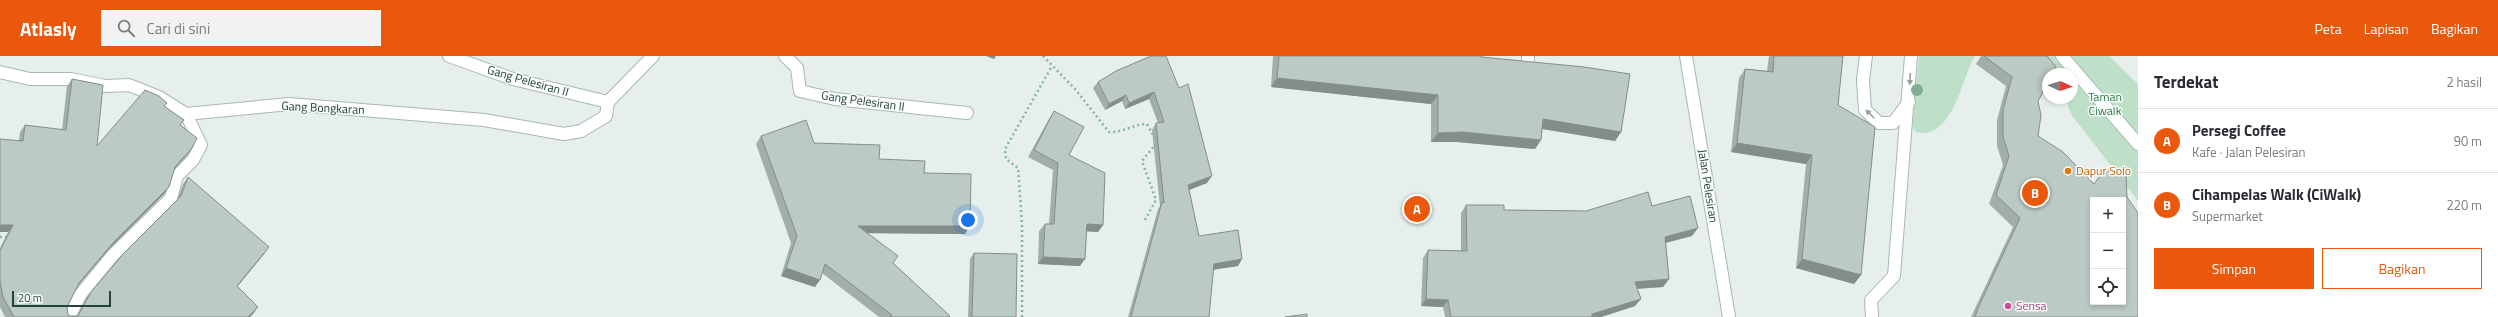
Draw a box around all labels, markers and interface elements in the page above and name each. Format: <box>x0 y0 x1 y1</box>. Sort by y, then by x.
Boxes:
search box <box>101 10 381 46</box>
text: Atlasly <box>20 14 77 43</box>
icon: search <box>115 17 137 39</box>
text: Cari di sini <box>147 17 210 40</box>
text: Peta <box>2314 18 2342 39</box>
text: Lapisan <box>2364 18 2409 39</box>
text: Bagikan <box>2431 18 2478 39</box>
street label: Gang Pelesiran II <box>485 60 571 101</box>
north arrow <box>2042 68 2078 104</box>
text: Terdekat <box>2154 69 2218 95</box>
text: 2 hasil <box>2446 72 2482 92</box>
one-way arrow <box>1907 73 1913 86</box>
street label: Gang Pelesiran II <box>820 85 906 116</box>
park label: Taman Ciwalk <box>2088 87 2122 120</box>
street label: Gang Bongkaran <box>281 96 365 119</box>
one-way arrow <box>1865 110 1874 119</box>
text: Persegi Coffee <box>2192 119 2286 142</box>
text: A <box>2163 131 2171 151</box>
text: 90 m <box>2454 131 2482 151</box>
text: Kafe · Jalan Pelesiran <box>2192 142 2306 162</box>
street label: Jalan Pelesiran <box>1693 148 1724 224</box>
place label: Dapur Solo <box>2076 161 2131 180</box>
marker: Dapur Solo <box>2063 166 2073 176</box>
pin: B <box>2022 178 2048 208</box>
text: Cihampelas Walk (CiWalk) <box>2192 183 2361 206</box>
pin: A <box>1404 194 1430 224</box>
text: B <box>2163 195 2171 215</box>
text: 220 m <box>2446 195 2482 215</box>
map controls <box>2090 197 2126 305</box>
button: + <box>2090 197 2126 233</box>
text: Supermarket <box>2192 206 2263 226</box>
your location <box>958 210 978 230</box>
button: − <box>2090 233 2126 269</box>
button: Simpan <box>2154 248 2314 289</box>
button: Bagikan <box>2322 248 2482 289</box>
button: locate <box>2090 269 2126 305</box>
scale bar <box>12 289 111 308</box>
text: 20 m <box>18 290 42 306</box>
place label: Sensa <box>2016 296 2047 315</box>
marker: Sensa <box>2003 301 2013 311</box>

